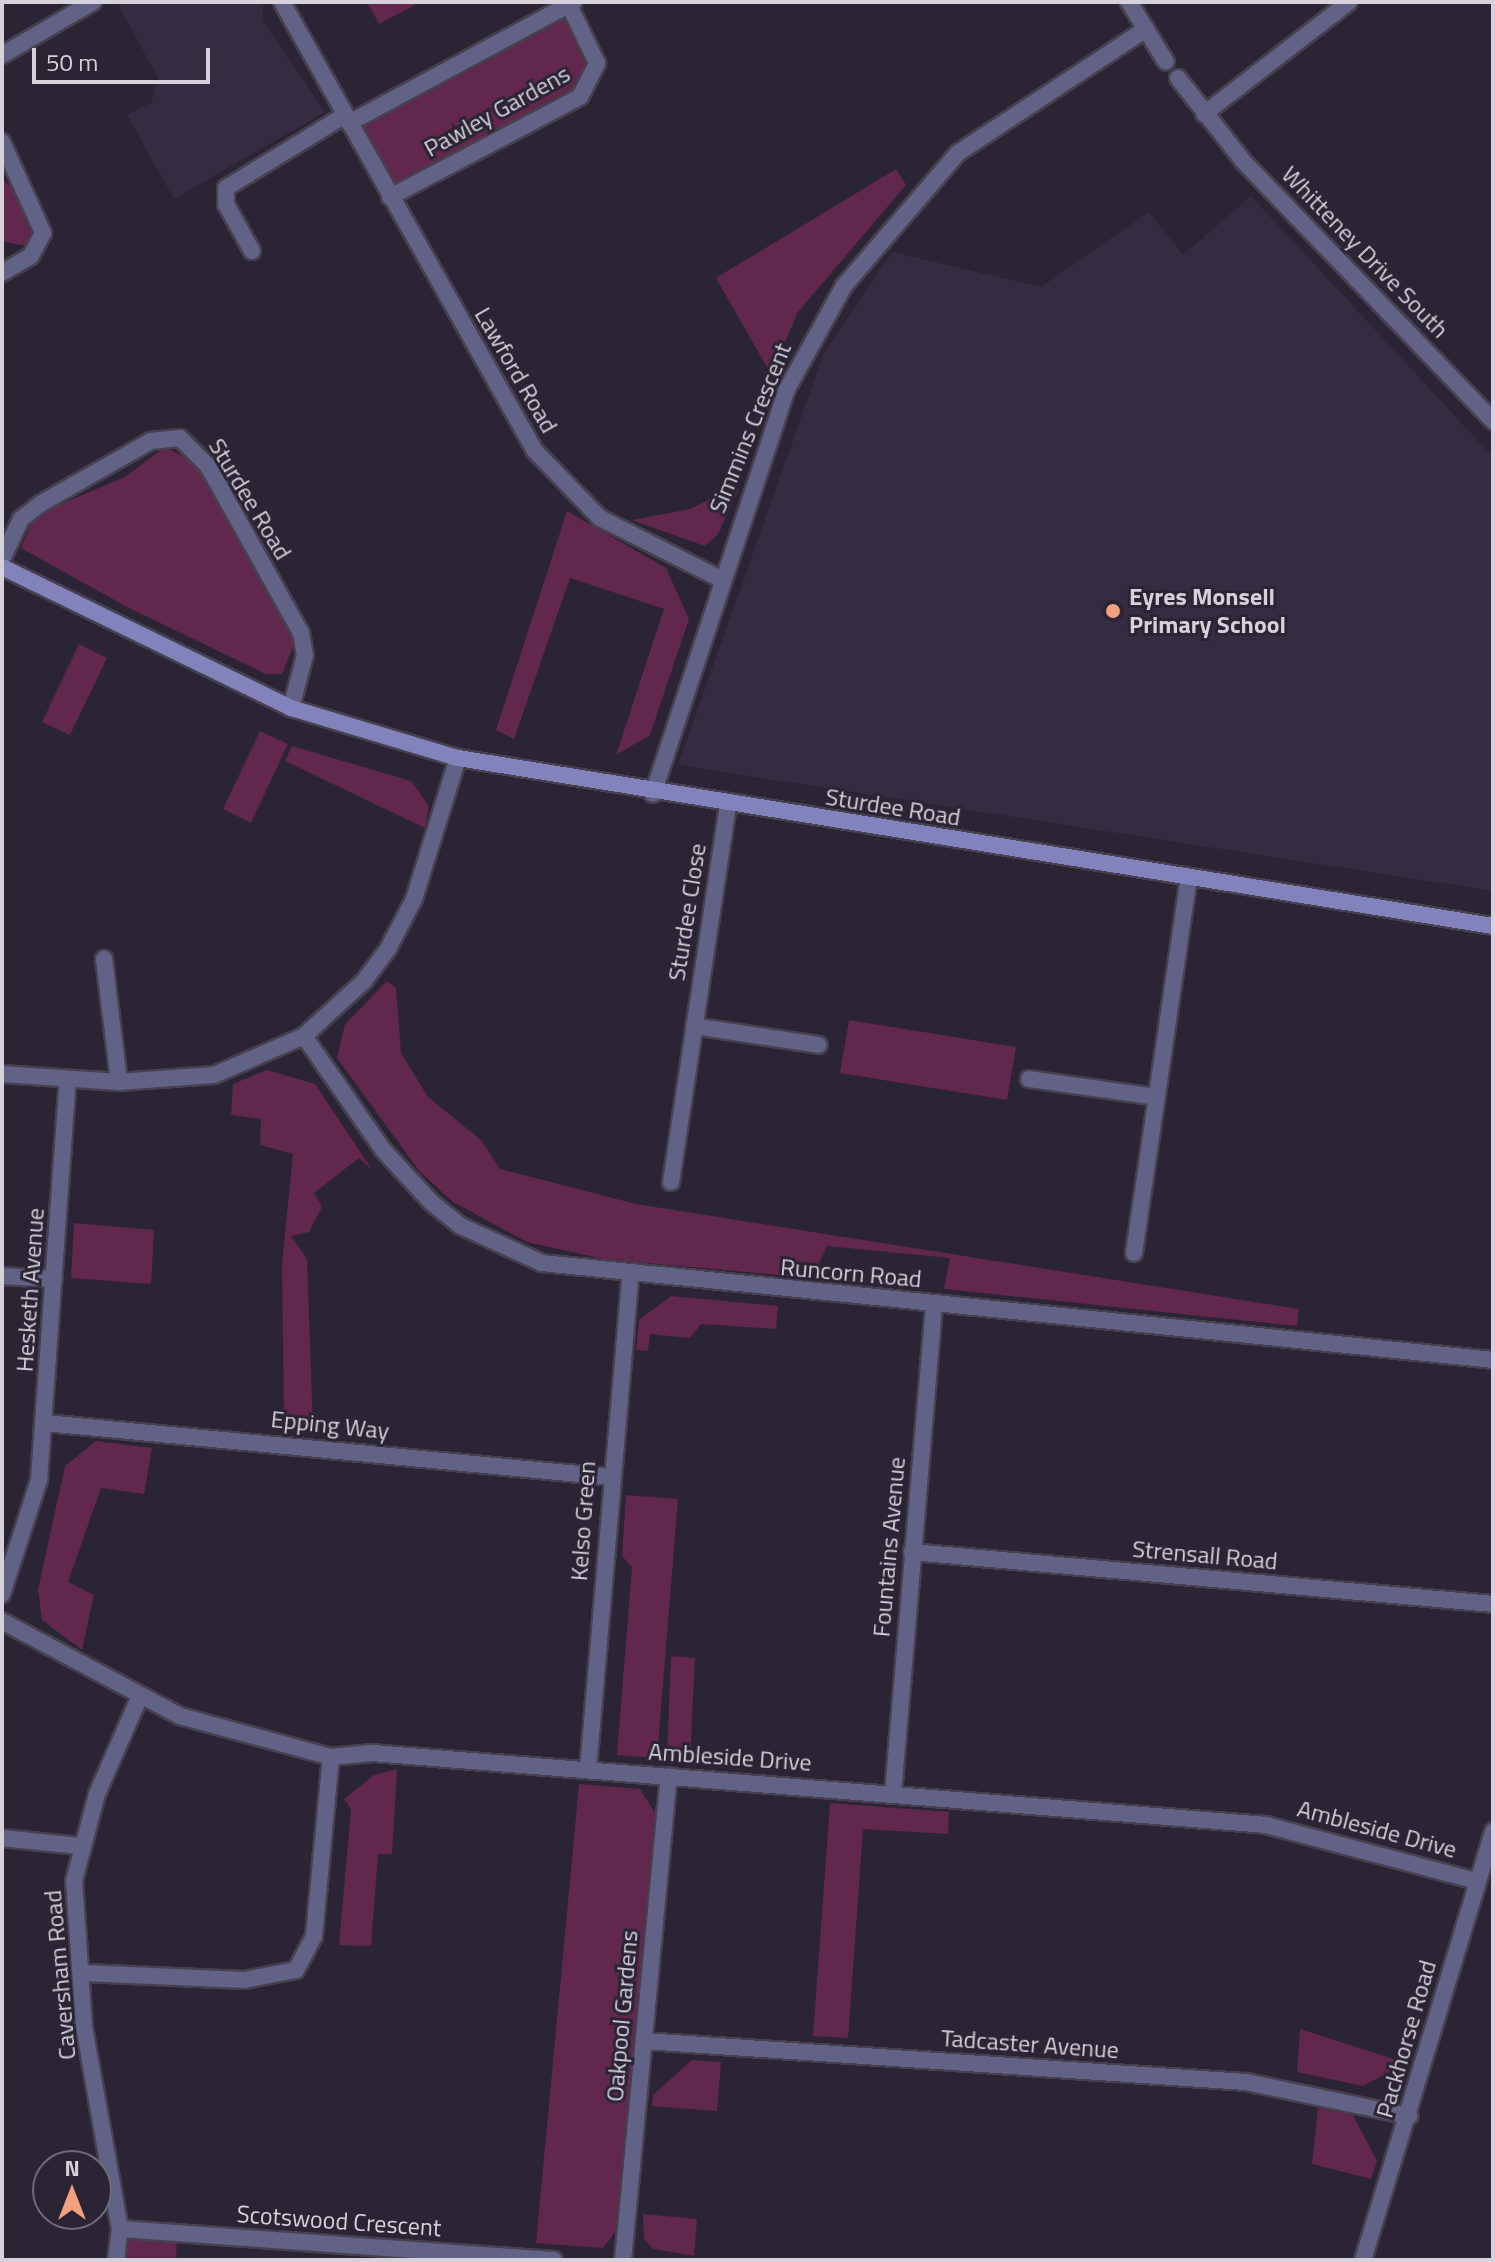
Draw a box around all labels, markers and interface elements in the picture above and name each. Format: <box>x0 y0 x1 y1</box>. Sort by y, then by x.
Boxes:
scale bar <box>36 32 214 82</box>
text: 50 m <box>46 44 98 80</box>
street label: Pawley Gardens <box>419 59 575 163</box>
street label: Whitteney Drive South <box>1276 160 1454 344</box>
street label: Lawford Road <box>468 302 564 438</box>
street label: Simmins Crescent <box>703 339 797 517</box>
street label: Sturdee Road <box>203 433 297 565</box>
place label: Eyres Monsell Primary School <box>1129 583 1286 639</box>
marker: Eyres Monsell Primary School <box>1104 602 1122 620</box>
street label: Sturdee Road <box>824 782 962 832</box>
street label: Sturdee Close <box>662 841 712 983</box>
street label: Hesketh Avenue <box>10 1207 50 1373</box>
street label: Runcorn Road <box>779 1252 923 1294</box>
street label: Epping Way <box>269 1404 391 1446</box>
street label: Fountains Avenue <box>867 1456 911 1638</box>
street label: Kelso Green <box>564 1460 602 1582</box>
street label: Strensall Road <box>1131 1534 1279 1576</box>
street label: Ambleside Drive <box>647 1737 813 1777</box>
street label: Ambleside Drive <box>1294 1794 1460 1864</box>
street label: Caversham Road <box>38 1889 82 2061</box>
street label: Oakpool Gardens <box>600 1929 644 2103</box>
street label: Packhorse Road <box>1370 1957 1442 2121</box>
street label: Tadcaster Avenue <box>940 2023 1120 2065</box>
north arrow <box>32 2150 112 2230</box>
text: N <box>64 2151 80 2185</box>
street label: Scotswood Crescent <box>236 2199 442 2243</box>

